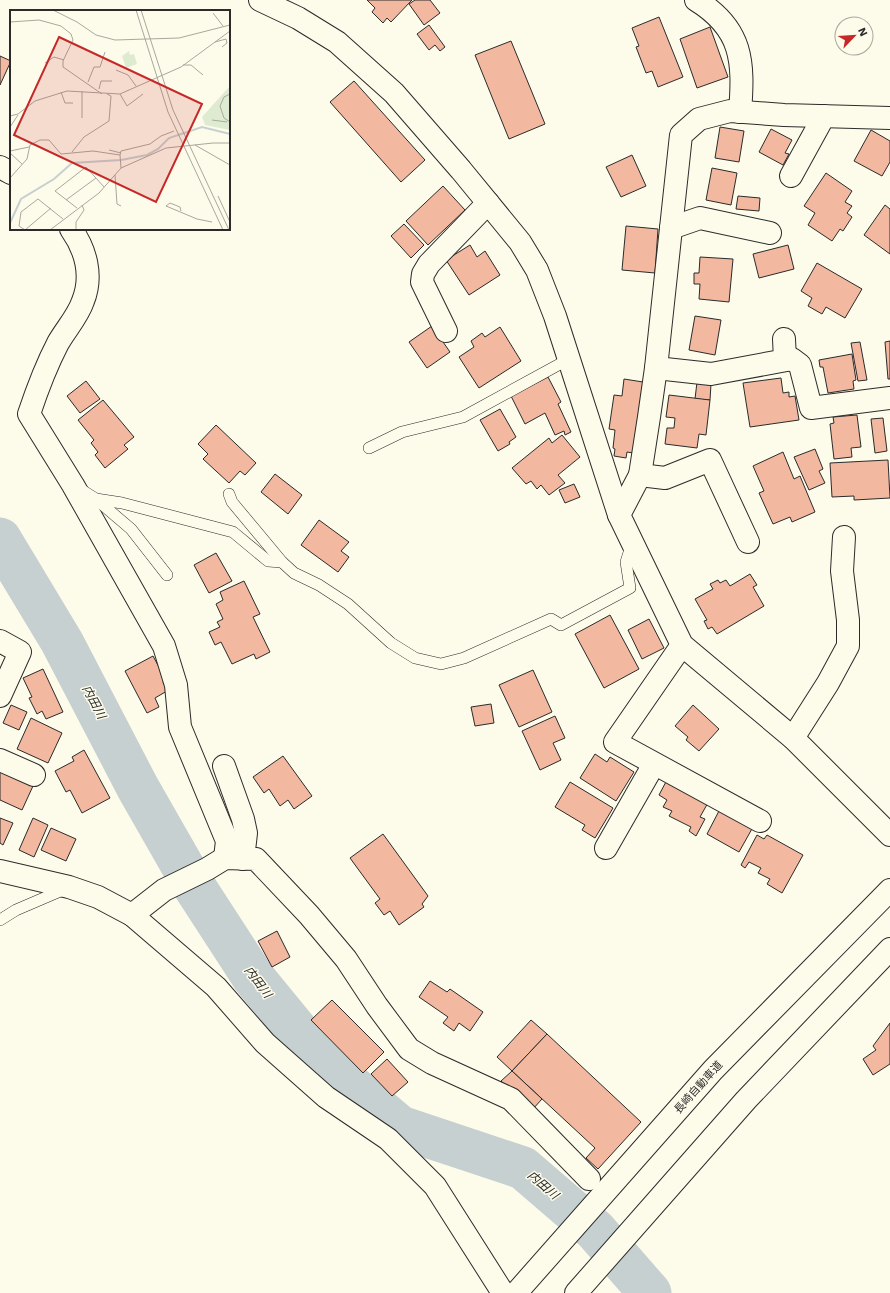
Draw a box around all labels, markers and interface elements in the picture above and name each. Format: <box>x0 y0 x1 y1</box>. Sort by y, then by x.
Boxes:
inset map <box>10 10 230 230</box>
north arrow <box>834 16 874 56</box>
text: N <box>855 26 870 38</box>
water label: 内田川 <box>79 683 110 723</box>
water label: 内田川 <box>242 963 276 1002</box>
street label: 長崎自動車道 <box>671 1058 725 1116</box>
water label: 内田川 <box>525 1168 563 1203</box>

